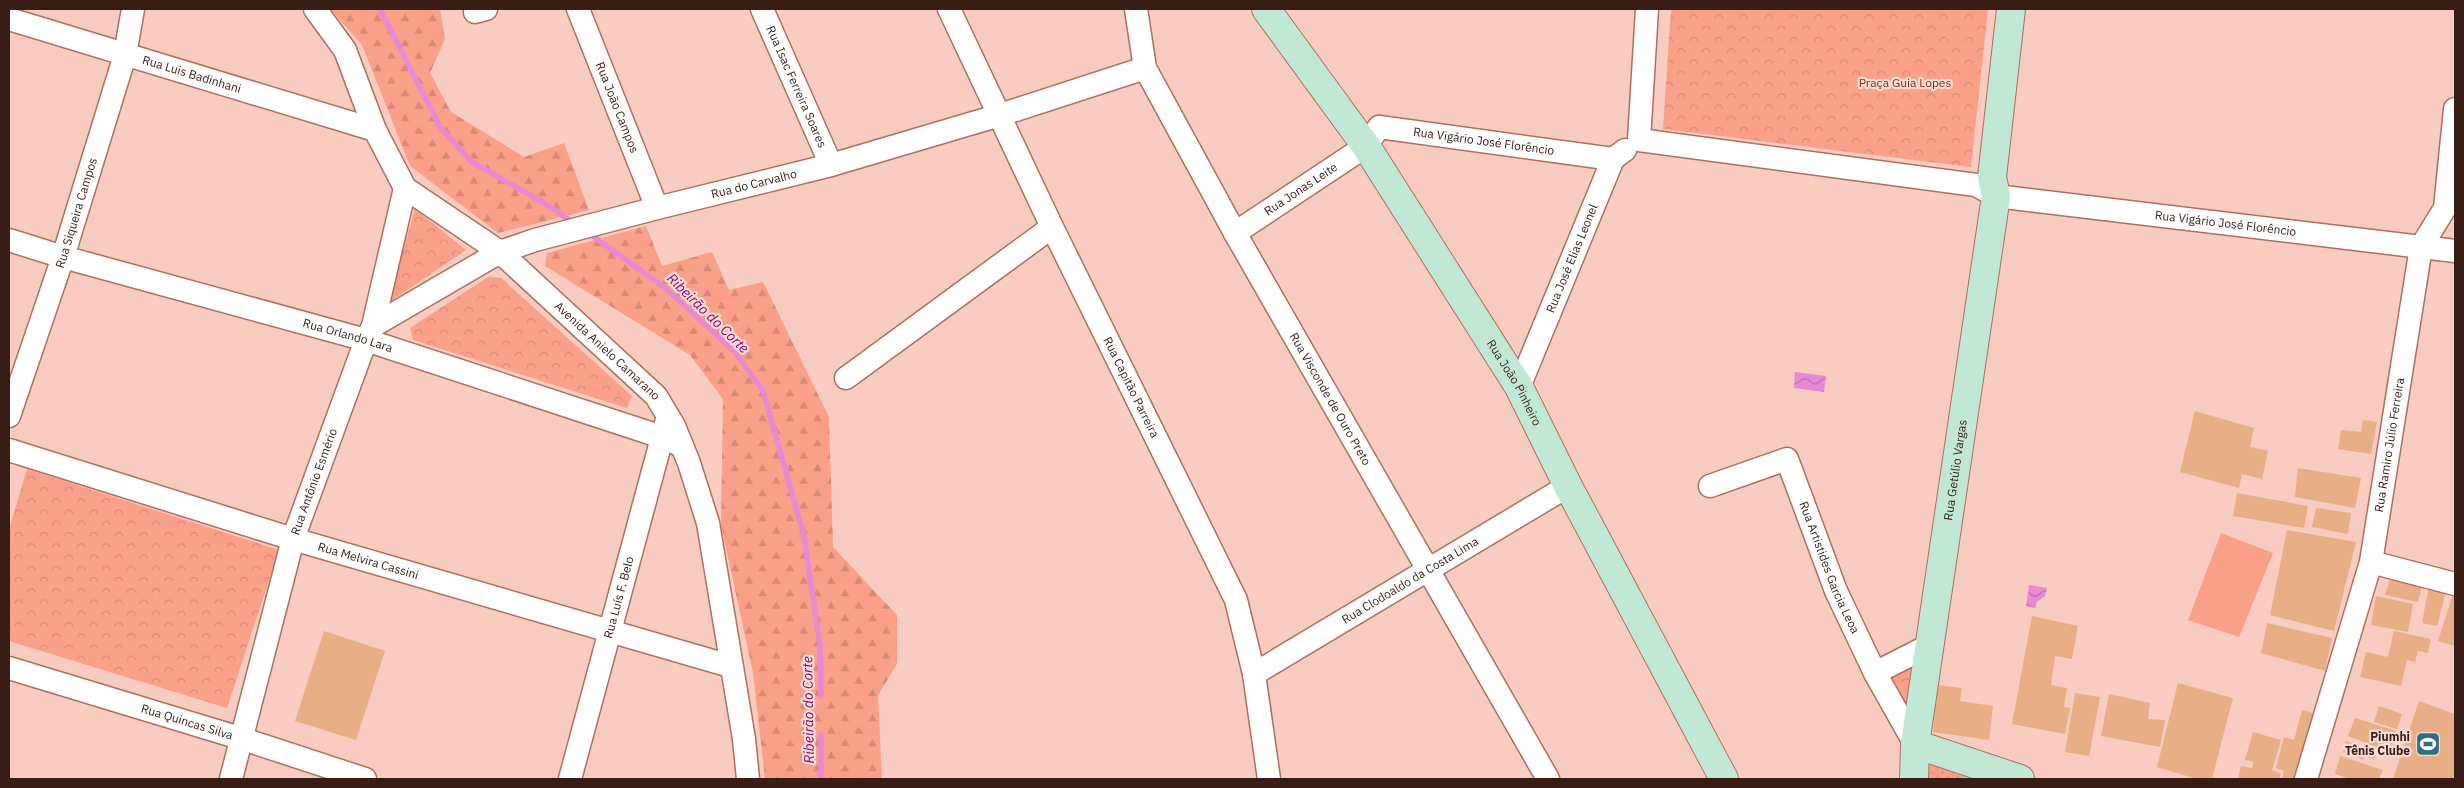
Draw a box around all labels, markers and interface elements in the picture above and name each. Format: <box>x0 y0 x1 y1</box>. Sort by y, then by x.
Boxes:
street label: Rua Isac Ferreira Soares <box>763 23 830 150</box>
street label: Rua Luis Badinhani <box>141 52 243 96</box>
street label: Rua João Campos <box>593 60 642 155</box>
park label: Praça Guia Lopes <box>1859 75 1951 90</box>
street label: Rua Vigário José Florêncio <box>1412 124 1556 158</box>
street label: Rua Siqueira Campos <box>52 156 100 270</box>
street label: Rua Jonas Leite <box>1261 159 1340 219</box>
street label: Rua do Carvalho <box>709 166 799 201</box>
street label: Rua José Elias Leonel <box>1542 202 1601 315</box>
street label: Rua Vigário José Florêncio <box>2154 207 2297 239</box>
water label: Ribeirão do Corte <box>663 269 753 357</box>
street label: Avenida Anielo Camarano <box>552 298 664 403</box>
street label: Rua Orlando Lara <box>301 315 395 355</box>
street label: Rua Visconde de Ouro Preto <box>1287 330 1375 468</box>
street label: Rua Capitão Parreira <box>1100 334 1163 441</box>
street label: Rua João Pinheiro <box>1484 337 1545 428</box>
street label: Rua Ramiro Júlio Ferreira <box>2371 376 2407 513</box>
street label: Rua Getúlio Vargas <box>1940 418 1970 521</box>
street label: Rua Antônio Esmério <box>287 426 340 537</box>
street label: Rua Artistides Garcia Leoa <box>1796 499 1863 636</box>
street label: Rua Clodoaldo da Costa Lima <box>1339 533 1482 627</box>
street label: Rua Melvira Cassini <box>316 539 421 582</box>
street label: Rua Luís F. Belo <box>600 554 637 640</box>
water label: Ribeirão do Corte <box>798 656 818 764</box>
street label: Rua Quincas Silva <box>139 700 236 743</box>
place label: Piumhi Tênis Clube <box>2345 729 2410 758</box>
sports icon: Piumhi Tênis Clube <box>2415 731 2441 757</box>

